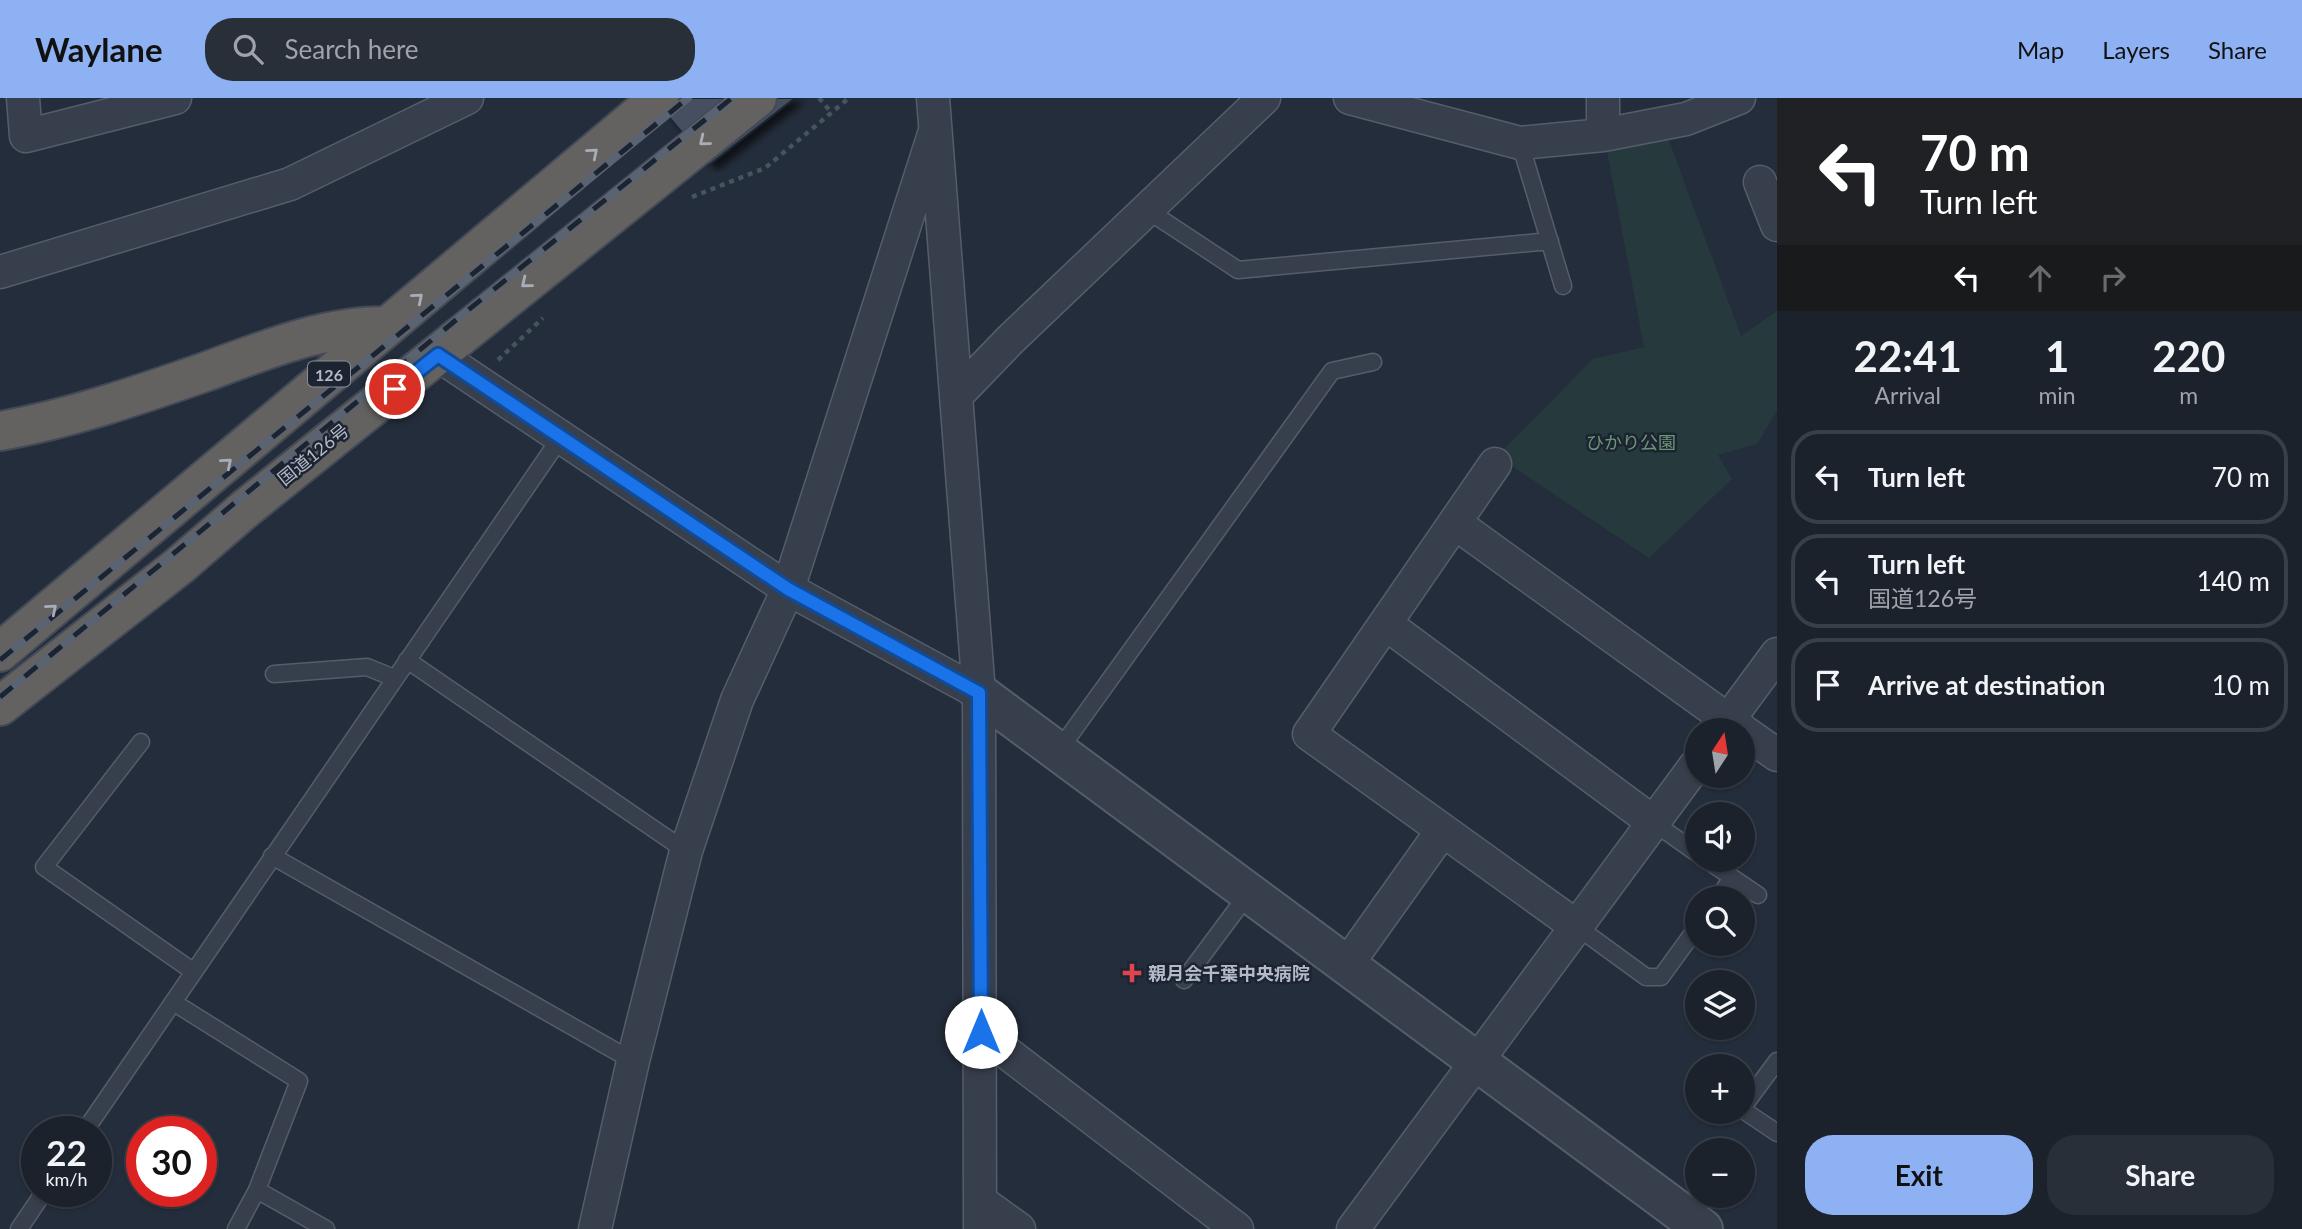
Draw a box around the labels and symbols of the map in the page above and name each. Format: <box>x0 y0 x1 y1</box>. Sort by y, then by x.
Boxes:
one-way arrow <box>699 132 711 145</box>
one-way arrow <box>584 149 597 161</box>
one-way arrow <box>522 275 534 288</box>
one-way arrow <box>410 294 422 307</box>
pin <box>365 359 425 419</box>
road number: 126 <box>308 362 350 386</box>
street label: 国道126号 <box>273 419 353 489</box>
park label: ひかり公園 <box>1586 431 1676 453</box>
one-way arrow <box>219 459 232 471</box>
one-way arrow <box>44 605 57 617</box>
north arrow <box>1685 718 1755 788</box>
place label: 親月会千葉中央病院 <box>1148 962 1310 984</box>
marker: 親月会千葉中央病院 <box>1122 963 1142 983</box>
position arrow <box>944 995 1018 1069</box>
speed limit sign: 30 <box>126 1116 217 1207</box>

